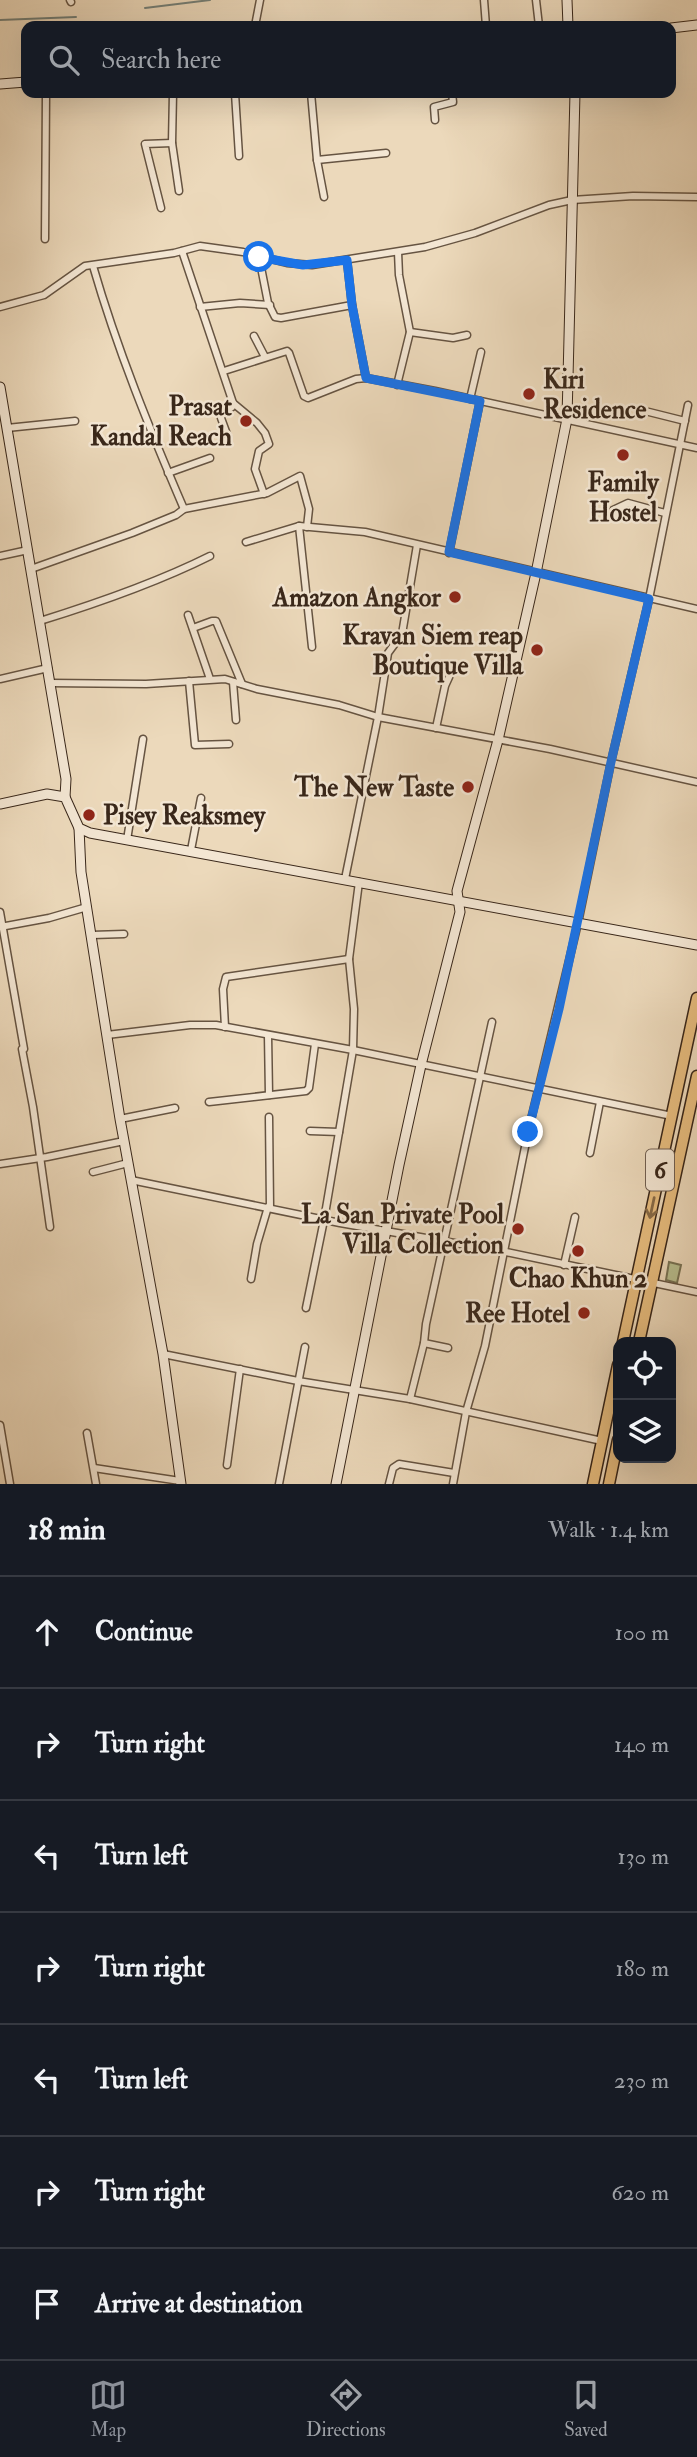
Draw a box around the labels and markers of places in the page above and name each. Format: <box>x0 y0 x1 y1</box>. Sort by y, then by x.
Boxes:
place label: Kiri Residence <box>543 364 646 426</box>
marker: Kiri Residence <box>521 386 537 402</box>
place label: Prasat Kandal Reach <box>90 391 233 453</box>
marker: Prasat Kandal Reach <box>238 413 254 429</box>
marker: Family Hostel <box>615 447 631 463</box>
place label: Family Hostel <box>587 467 660 529</box>
place label: Amazon Angkor <box>272 582 441 615</box>
marker: Amazon Angkor <box>447 589 463 605</box>
place label: Kravan Siem reap Boutique Villa <box>342 620 524 683</box>
marker: Kravan Siem reap Boutique Villa <box>529 642 545 658</box>
place label: The New Taste <box>293 772 454 804</box>
marker: The New Taste <box>460 779 476 795</box>
place label: Pisey Reaksmey <box>103 800 267 833</box>
marker: Pisey Reaksmey <box>81 807 97 823</box>
place label: La San Private Pool Villa Collection <box>301 1199 505 1261</box>
marker: La San Private Pool Villa Collection <box>510 1221 526 1237</box>
marker: Chao Khun 2 <box>570 1243 586 1259</box>
place label: Chao Khun 2 <box>509 1263 647 1295</box>
place label: Ree Hotel <box>465 1298 570 1330</box>
marker: Ree Hotel <box>576 1305 592 1321</box>

